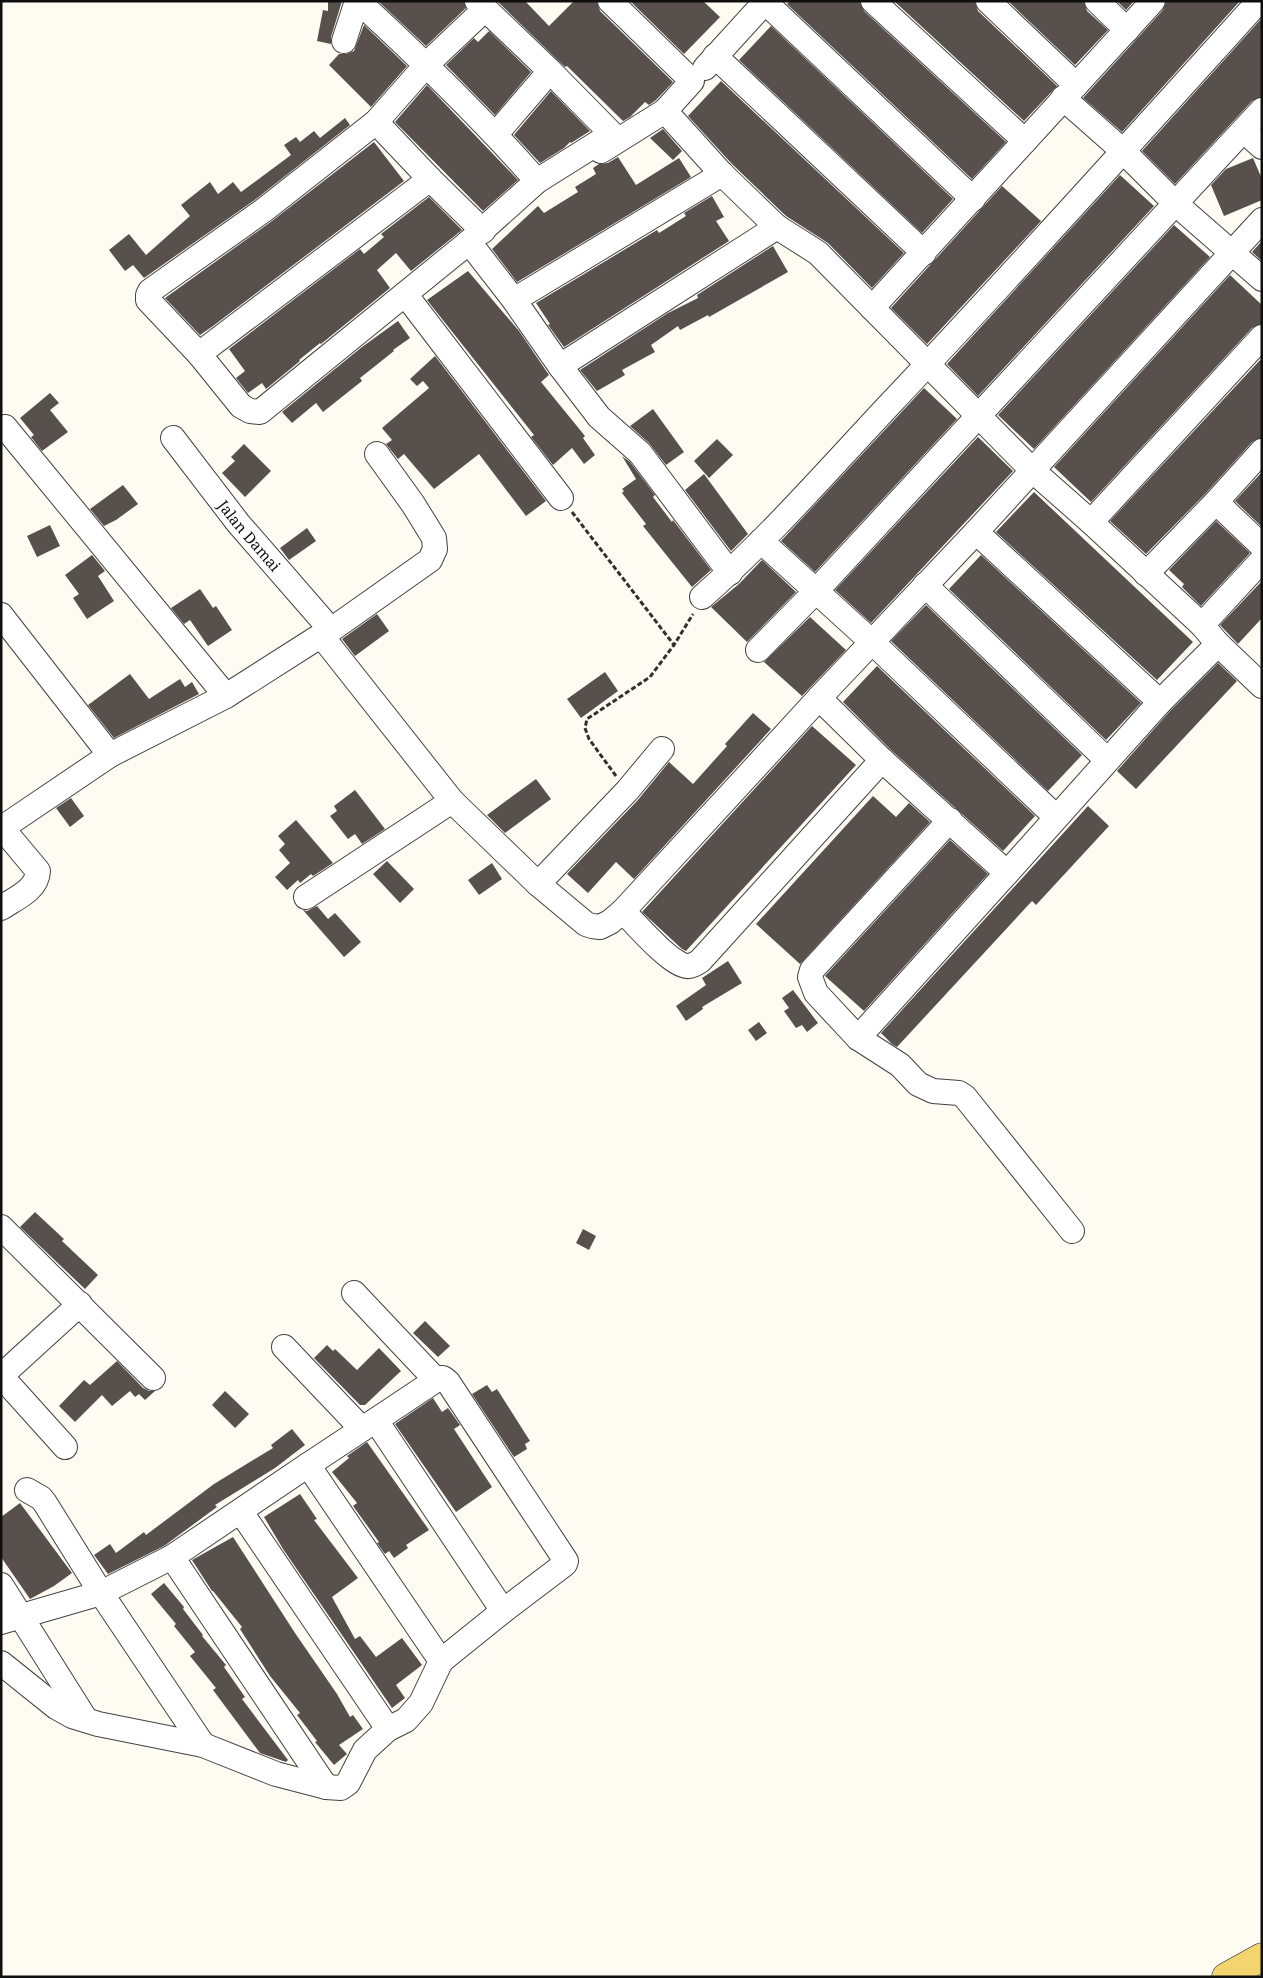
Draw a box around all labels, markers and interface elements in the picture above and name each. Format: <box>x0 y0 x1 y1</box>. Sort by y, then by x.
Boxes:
street label: Jalan Damai <box>213 495 285 575</box>

